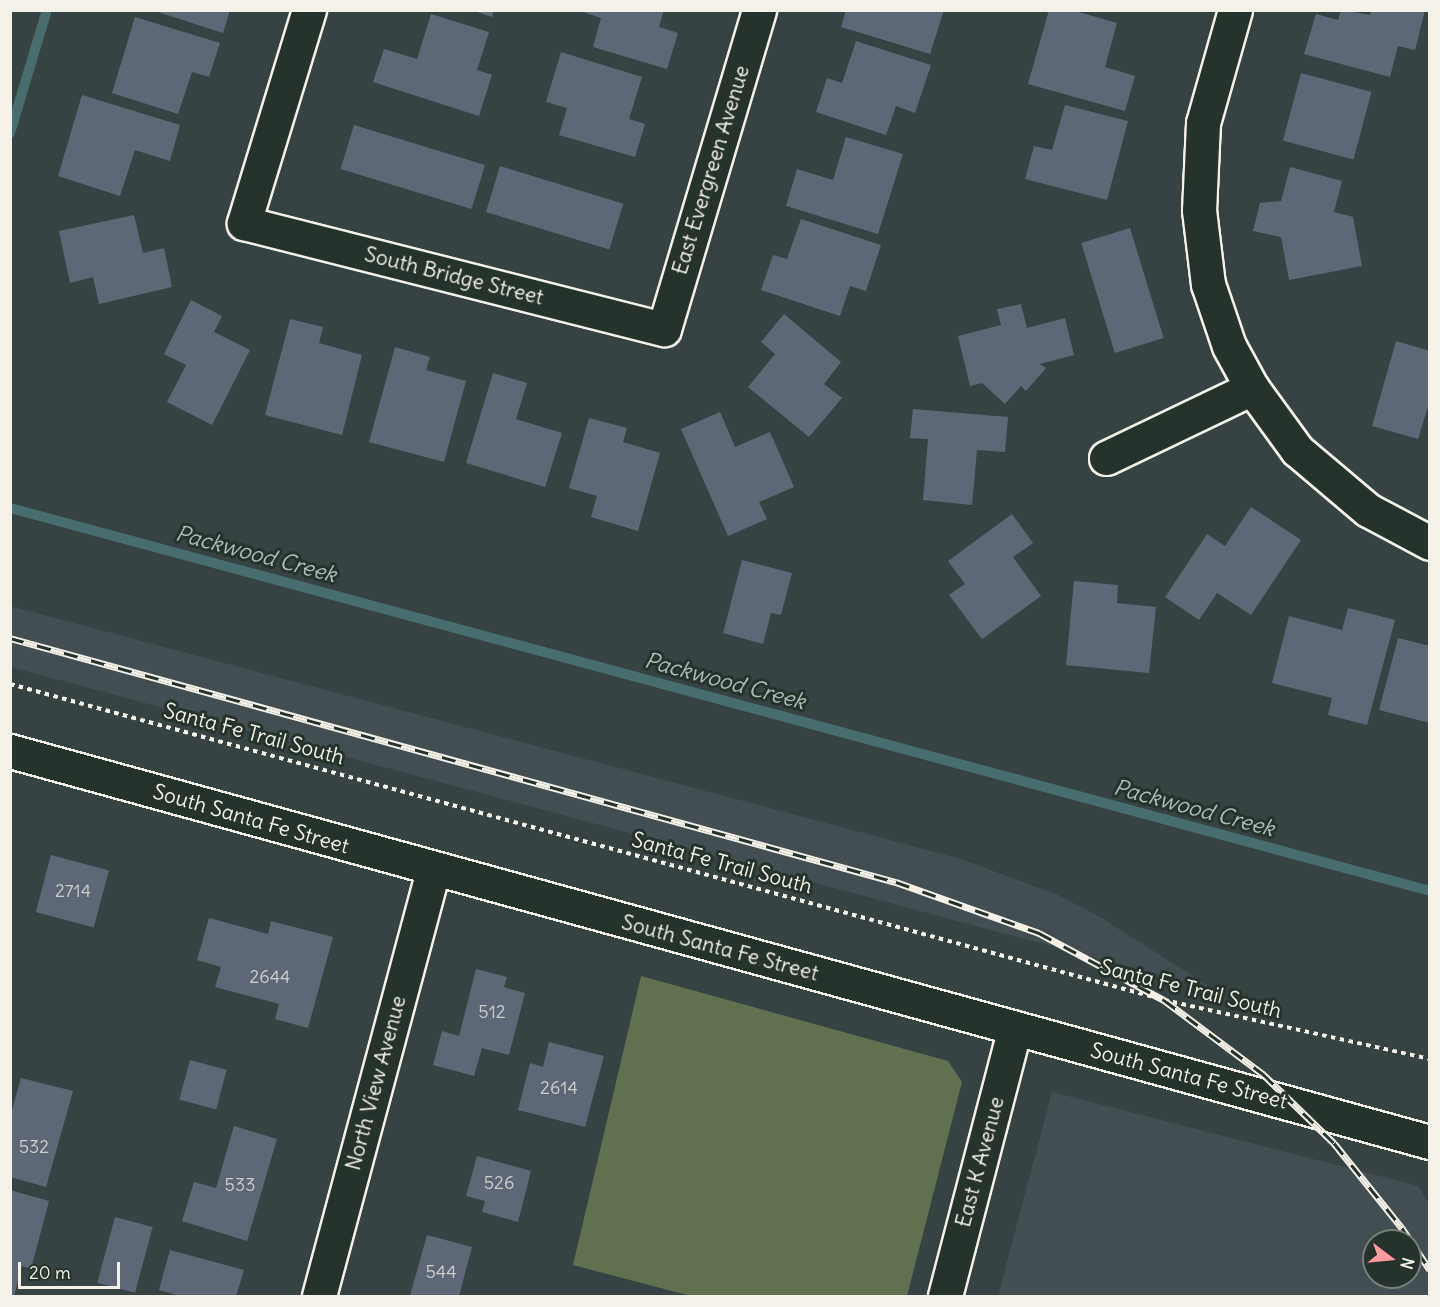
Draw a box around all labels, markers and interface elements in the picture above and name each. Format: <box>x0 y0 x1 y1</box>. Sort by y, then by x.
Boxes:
street label: East Evergreen Avenue <box>667 62 755 278</box>
street label: South Bridge Street <box>362 242 546 310</box>
water label: Packwood Creek <box>173 520 339 588</box>
water label: Packwood Creek <box>642 647 808 715</box>
street label: Santa Fe Trail South <box>161 698 347 770</box>
water label: Packwood Creek <box>1111 774 1277 842</box>
street label: South Santa Fe Street <box>150 779 352 859</box>
street label: Santa Fe Trail South <box>629 827 815 899</box>
house number: 2714 <box>55 880 91 902</box>
street label: South Santa Fe Street <box>619 910 821 986</box>
street label: Santa Fe Trail South <box>1098 954 1284 1024</box>
house number: 2644 <box>249 966 291 988</box>
street label: North View Avenue <box>341 993 411 1173</box>
house number: 512 <box>478 1001 506 1023</box>
street label: South Santa Fe Street <box>1088 1038 1290 1114</box>
house number: 2614 <box>540 1077 578 1099</box>
street label: East K Avenue <box>950 1094 1010 1230</box>
house number: 532 <box>19 1136 49 1158</box>
house number: 526 <box>484 1172 514 1194</box>
house number: 533 <box>225 1174 255 1196</box>
north arrow <box>1362 1229 1422 1289</box>
scale bar <box>21 1250 123 1288</box>
text: N <box>1396 1255 1419 1271</box>
text: 20 m <box>29 1261 71 1284</box>
house number: 544 <box>425 1261 457 1283</box>

